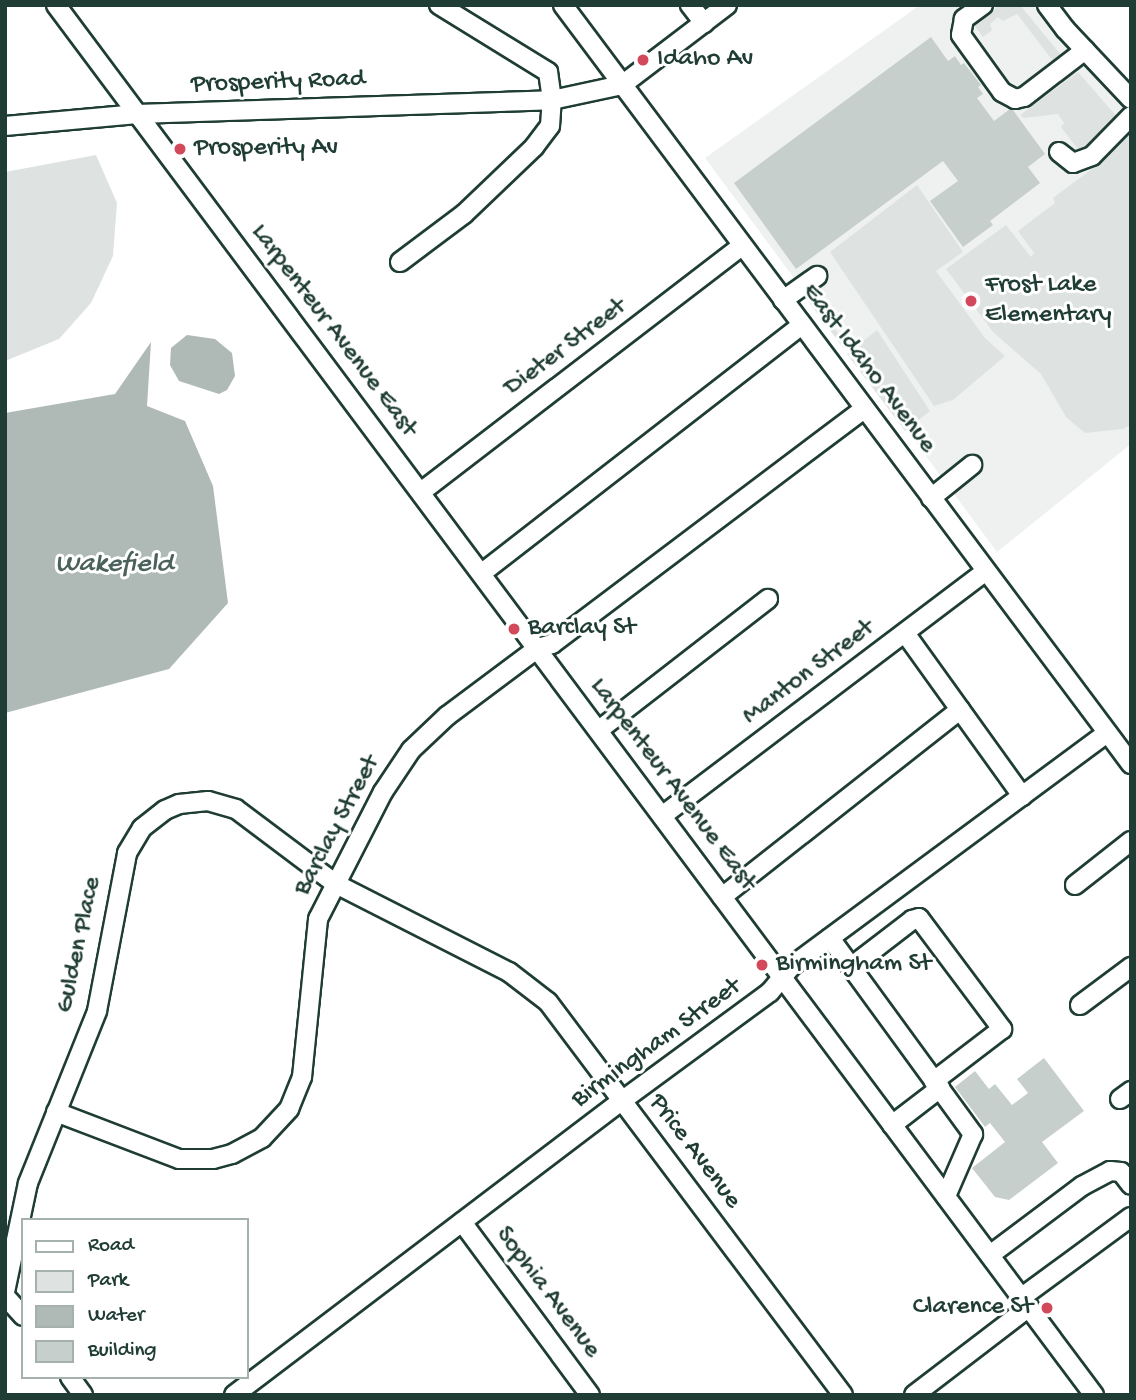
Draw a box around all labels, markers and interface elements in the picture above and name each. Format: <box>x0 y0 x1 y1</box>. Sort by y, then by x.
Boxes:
place label: Idaho Av <box>657 44 753 76</box>
marker: Idaho Av <box>635 52 651 68</box>
street label: Prosperity Road <box>190 64 366 102</box>
place label: Prosperity Av <box>194 133 338 165</box>
marker: Prosperity Av <box>172 141 188 157</box>
street label: Larpenteur Avenue East <box>243 218 423 444</box>
place label: Frost Lake Elementary <box>985 270 1112 332</box>
street label: East Idaho Avenue <box>794 278 942 460</box>
street label: Dieter Street <box>499 292 633 404</box>
marker: Frost Lake Elementary <box>963 293 979 309</box>
water label: Wakefield <box>55 548 173 582</box>
place label: Barclay St <box>528 613 636 645</box>
street label: Manton Street <box>737 613 881 733</box>
marker: Barclay St <box>506 621 522 637</box>
street label: Larpenteur Avenue East <box>582 672 762 898</box>
street label: Barclay Street <box>288 751 388 901</box>
street label: Gulden Place <box>50 874 110 1016</box>
place label: Birmingham St <box>776 949 931 981</box>
marker: Birmingham St <box>754 957 770 973</box>
street label: Birmingham Street <box>566 972 748 1116</box>
street label: Price Avenue <box>641 1088 747 1216</box>
legend <box>21 1218 248 1379</box>
street label: Sophia Avenue <box>487 1221 607 1365</box>
text: Road <box>88 1234 134 1259</box>
text: Park <box>88 1269 128 1294</box>
place label: Clarence St <box>913 1292 1033 1324</box>
marker: Clarence St <box>1039 1300 1055 1316</box>
text: Water <box>88 1304 144 1329</box>
text: Building <box>88 1339 157 1364</box>

